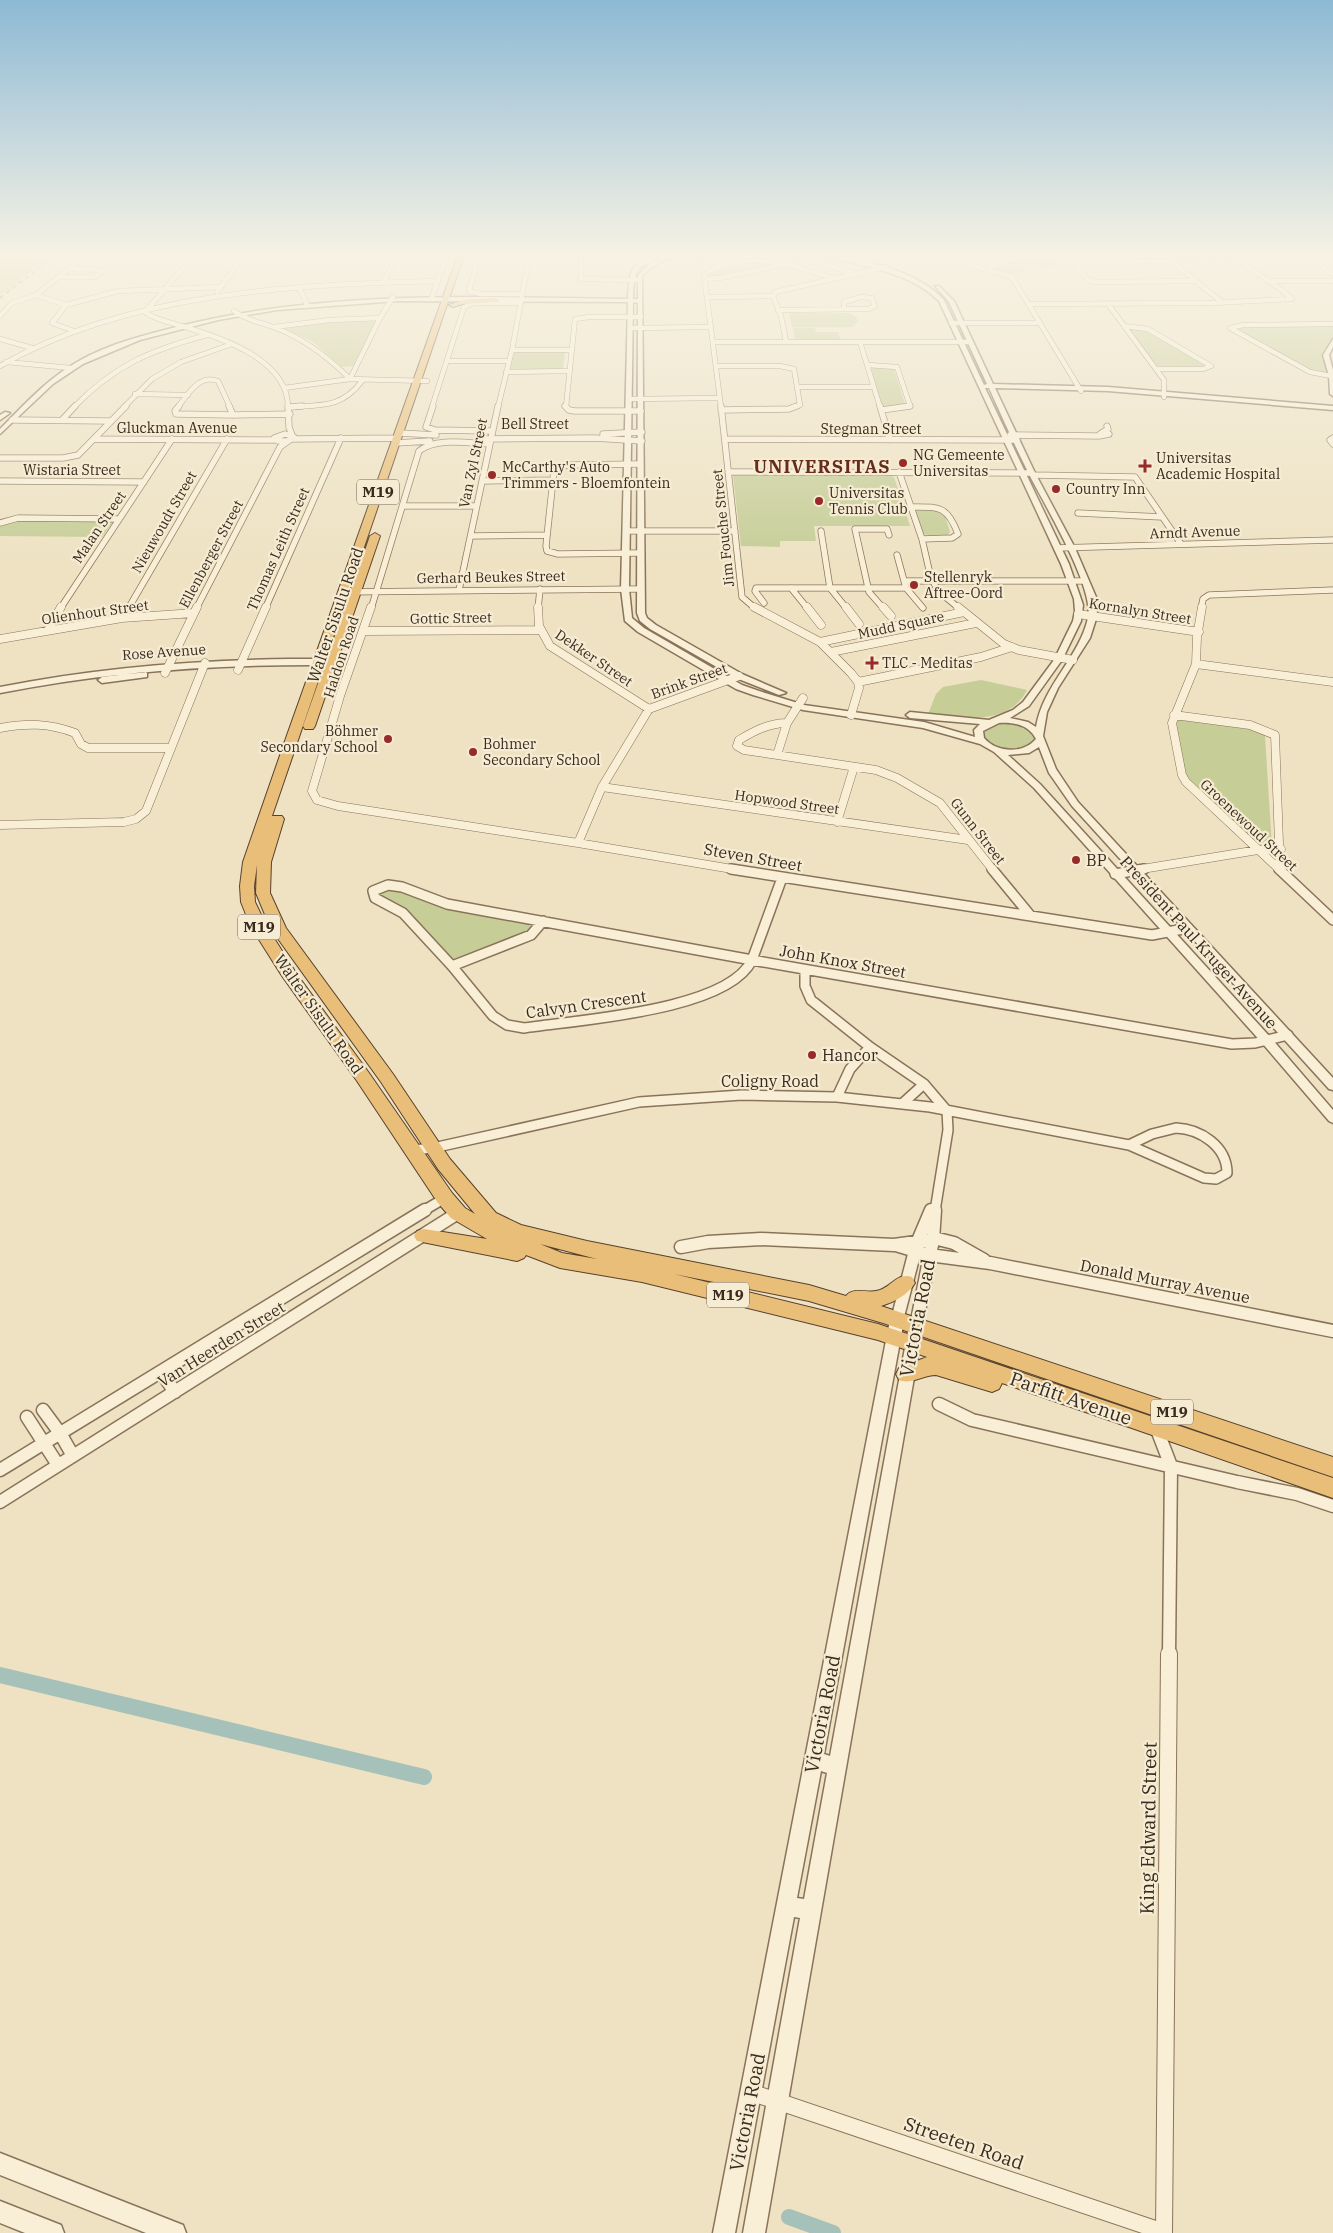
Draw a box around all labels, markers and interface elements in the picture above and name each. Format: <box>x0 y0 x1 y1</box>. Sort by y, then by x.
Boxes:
street label: Bell Street <box>501 415 569 433</box>
street label: Van Zyl Street <box>455 416 491 510</box>
street label: Gluckman Avenue <box>117 419 237 437</box>
street label: Stegman Street <box>821 420 921 438</box>
place label: NG Gemeente Universitas <box>913 446 1005 480</box>
place label: Universitas Academic Hospital <box>1156 449 1280 483</box>
district label: UNIVERSITAS <box>753 455 891 478</box>
marker: NG Gemeente Universitas <box>897 457 909 469</box>
place label: McCarthy's Auto Trimmers - Bloemfontein <box>502 458 671 492</box>
marker: Universitas Academic Hospital <box>1138 459 1152 473</box>
street label: Wistaria Street <box>23 461 121 479</box>
street label: Nieuwoudt Street <box>127 468 201 576</box>
street label: Jim Fouche Street <box>708 468 738 588</box>
marker: McCarthy's Auto Trimmers - Bloemfontein <box>486 469 498 481</box>
road number: M19 <box>357 480 399 504</box>
place label: Country Inn <box>1066 480 1146 498</box>
marker: Country Inn <box>1050 483 1062 495</box>
street label: Thomas Leith Street <box>243 484 313 614</box>
place label: Universitas Tennis Club <box>829 484 908 518</box>
street label: Malan Street <box>68 487 130 567</box>
marker: Universitas Tennis Club <box>813 495 825 507</box>
street label: Ellenberger Street <box>175 497 247 611</box>
street label: Arndt Avenue <box>1149 521 1241 543</box>
street label: Walter Sisulu Road <box>302 544 368 685</box>
street label: Gerhard Beukes Street <box>417 567 565 587</box>
place label: Stellenryk Aftree-Oord <box>924 568 1004 602</box>
marker: Stellenryk Aftree-Oord <box>908 579 920 591</box>
street label: Kornalyn Street <box>1088 594 1193 628</box>
street label: Olienhout Street <box>40 596 150 628</box>
street label: Mudd Square <box>856 607 946 643</box>
street label: Gottic Street <box>410 608 492 628</box>
street label: Haldon Road <box>319 613 363 700</box>
street label: Dekker Street <box>552 625 636 691</box>
street label: Rose Avenue <box>122 640 206 664</box>
place label: TLC - Meditas <box>882 654 973 672</box>
marker: TLC - Meditas <box>866 657 878 669</box>
street label: Brink Street <box>648 659 730 703</box>
place label: Böhmer Secondary School <box>261 722 379 756</box>
marker: Böhmer Secondary School <box>382 733 394 745</box>
place label: Bohmer Secondary School <box>483 735 601 769</box>
marker: Bohmer Secondary School <box>467 746 479 758</box>
street label: Groenewoud Street <box>1197 775 1302 875</box>
street label: Hopwood Street <box>734 786 840 818</box>
street label: Gunn Street <box>947 794 1010 868</box>
street label: Steven Street <box>702 839 804 876</box>
place label: BP <box>1086 850 1107 870</box>
street label: President Paul Kruger Avenue <box>1116 851 1282 1033</box>
marker: BP <box>1070 854 1082 866</box>
road number: M19 <box>238 914 280 940</box>
street label: John Knox Street <box>778 940 908 982</box>
street label: Walter Sisulu Road <box>270 950 368 1078</box>
street label: Calvyn Crescent <box>525 986 648 1022</box>
place label: Hancor <box>822 1045 878 1065</box>
marker: Hancor <box>806 1049 818 1061</box>
street label: Coligny Road <box>721 1071 819 1091</box>
street label: Donald Murray Avenue <box>1078 1255 1252 1307</box>
street label: Victoria Road <box>894 1257 940 1379</box>
road number: M19 <box>707 1282 749 1308</box>
street label: Van Heerden Street <box>154 1297 289 1391</box>
street label: Parfitt Avenue <box>1007 1366 1135 1430</box>
road number: M19 <box>1151 1400 1193 1424</box>
street label: Victoria Road <box>799 1653 845 1775</box>
street label: King Edward Street <box>1134 1741 1162 1914</box>
street label: Victoria Road <box>724 2051 770 2173</box>
street label: Streeten Road <box>901 2111 1027 2175</box>

